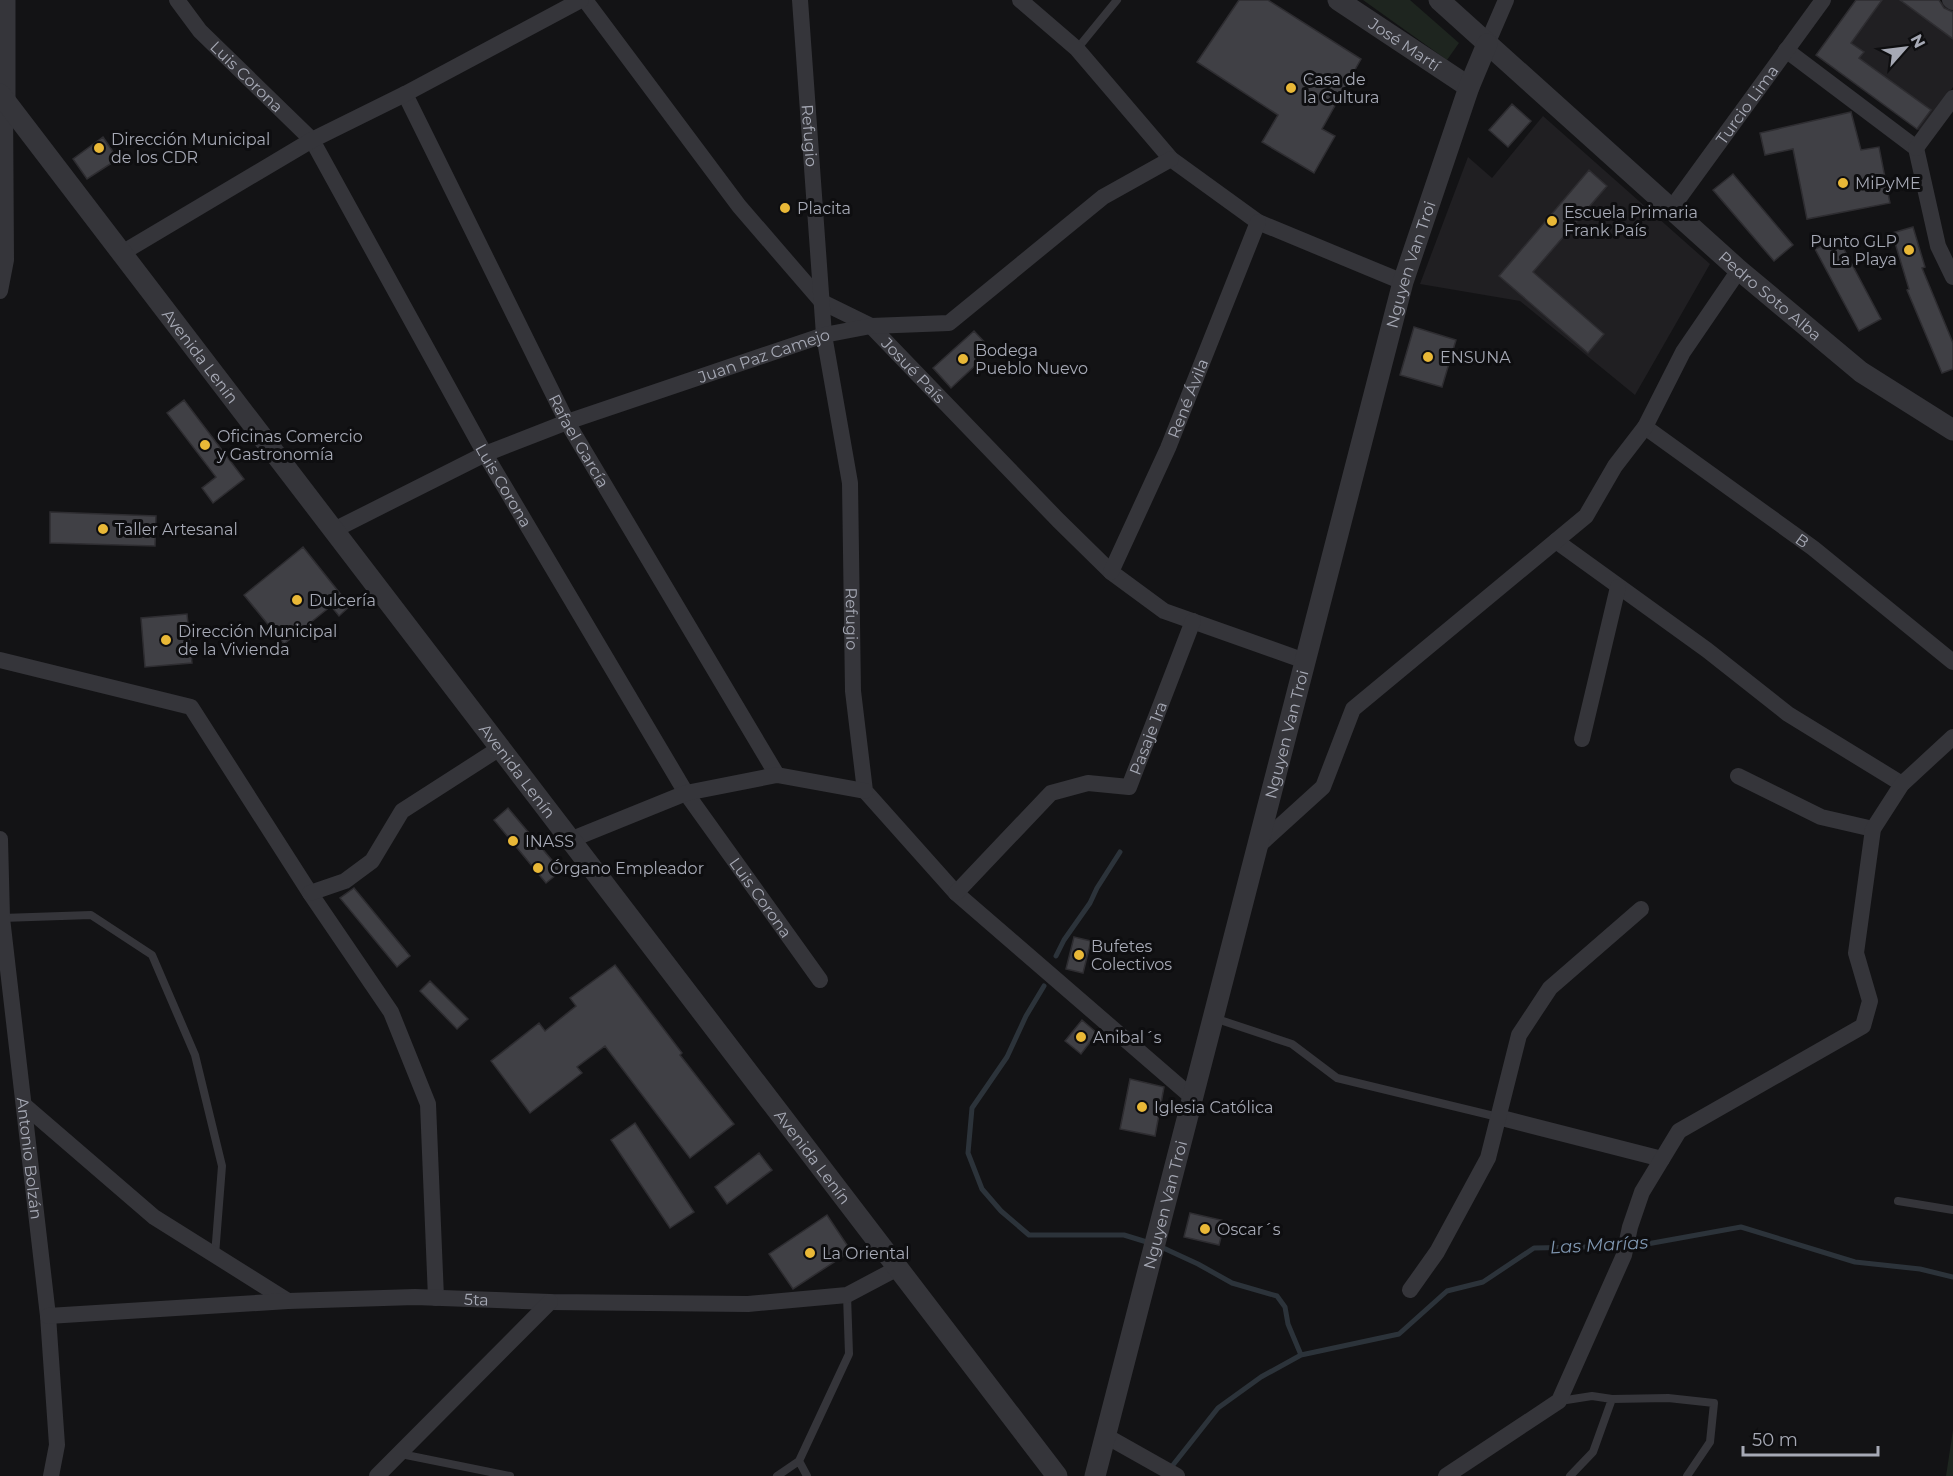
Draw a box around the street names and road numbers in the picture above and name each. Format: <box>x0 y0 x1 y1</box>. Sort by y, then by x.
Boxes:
street label: José Martí <box>1364 13 1445 75</box>
street label: Luis Corona <box>207 37 287 116</box>
street label: Turcio Lima <box>1712 61 1782 148</box>
street label: Refugio <box>798 104 821 168</box>
street label: Nguyen Van Troi <box>1382 198 1439 330</box>
street label: Pedro Soto Alba <box>1715 247 1825 344</box>
street label: Avenida Lenín <box>158 305 243 407</box>
street label: Juan Paz Camejo <box>695 325 831 387</box>
street label: Josué País <box>877 333 949 407</box>
street label: René Ávila <box>1163 356 1212 441</box>
street label: Rafael García <box>545 391 613 491</box>
street label: Luis Corona <box>472 440 536 531</box>
street label: B <box>1792 529 1813 552</box>
street label: Refugio <box>842 587 862 650</box>
street label: Nguyen Van Troi <box>1261 668 1312 801</box>
street label: Pasaje 1ra <box>1125 699 1171 777</box>
street label: Avenida Lenín <box>475 720 560 822</box>
street label: Luis Corona <box>726 854 796 941</box>
street label: Antonio Bolzán <box>13 1096 46 1220</box>
street label: Avenida Lenín <box>771 1106 855 1208</box>
street label: Nguyen Van Troi <box>1139 1139 1191 1271</box>
street label: 5ta <box>464 1289 489 1309</box>

